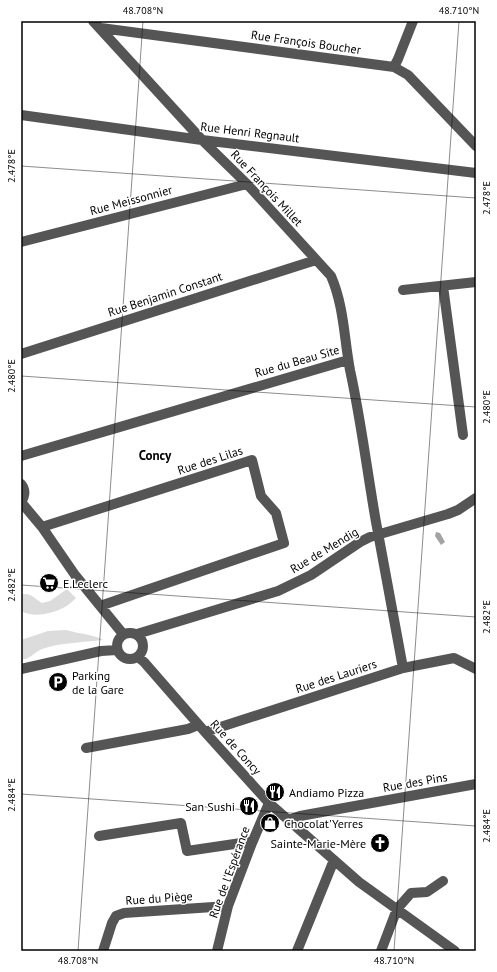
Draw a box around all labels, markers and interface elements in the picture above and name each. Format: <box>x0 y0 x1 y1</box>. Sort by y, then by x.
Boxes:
text: 48.708°N <box>123 4 163 17</box>
text: 48.710°N <box>439 4 479 17</box>
street label: Rue François Boucher <box>250 27 362 57</box>
street label: Rue Henri Regnault <box>200 118 300 146</box>
street label: Rue François Millet <box>228 147 306 229</box>
text: 2.478°E <box>5 149 18 183</box>
text: 2.478°E <box>480 181 493 215</box>
street label: Rue Meissonnier <box>88 182 174 218</box>
street label: Rue Benjamin Constant <box>106 268 224 320</box>
street label: Rue du Beau Site <box>253 342 341 380</box>
text: 2.480°E <box>5 359 18 393</box>
text: 2.480°E <box>480 390 493 424</box>
street label: Rue des Lilas <box>176 442 244 478</box>
district label: Concy <box>139 447 172 464</box>
street label: Rue de Mendig <box>287 524 361 576</box>
text: 2.482°E <box>5 568 18 602</box>
supermarket icon: E.Leclerc <box>38 572 60 594</box>
place label: E.Leclerc <box>63 576 109 591</box>
text: 2.482°E <box>480 600 493 634</box>
street label: Rue des Lauriers <box>293 656 379 696</box>
place label: Parking de la Gare <box>72 668 124 697</box>
parking icon: Parking de la Gare <box>47 671 69 693</box>
street label: Rue de Concy <box>207 716 265 778</box>
street label: Rue des Pins <box>382 769 448 795</box>
text: 2.484°E <box>5 778 18 812</box>
restaurant icon: Andiamo Pizza <box>264 781 286 803</box>
place label: Andiamo Pizza <box>289 785 364 800</box>
restaurant icon: San Sushi <box>238 795 260 817</box>
place label: San Sushi <box>185 799 235 814</box>
text: 2.484°E <box>480 809 493 843</box>
shop icon: Chocolat'Yerres <box>259 812 281 834</box>
place label: Chocolat'Yerres <box>284 816 363 831</box>
street label: Rue de l'Espérance <box>205 824 253 920</box>
church icon: Sainte-Marie-Mère <box>369 832 391 854</box>
place label: Sainte-Marie-Mère <box>271 836 366 851</box>
street label: Rue du Piège <box>125 888 193 908</box>
text: 48.708°N <box>58 954 98 967</box>
text: 48.710°N <box>374 954 414 967</box>

